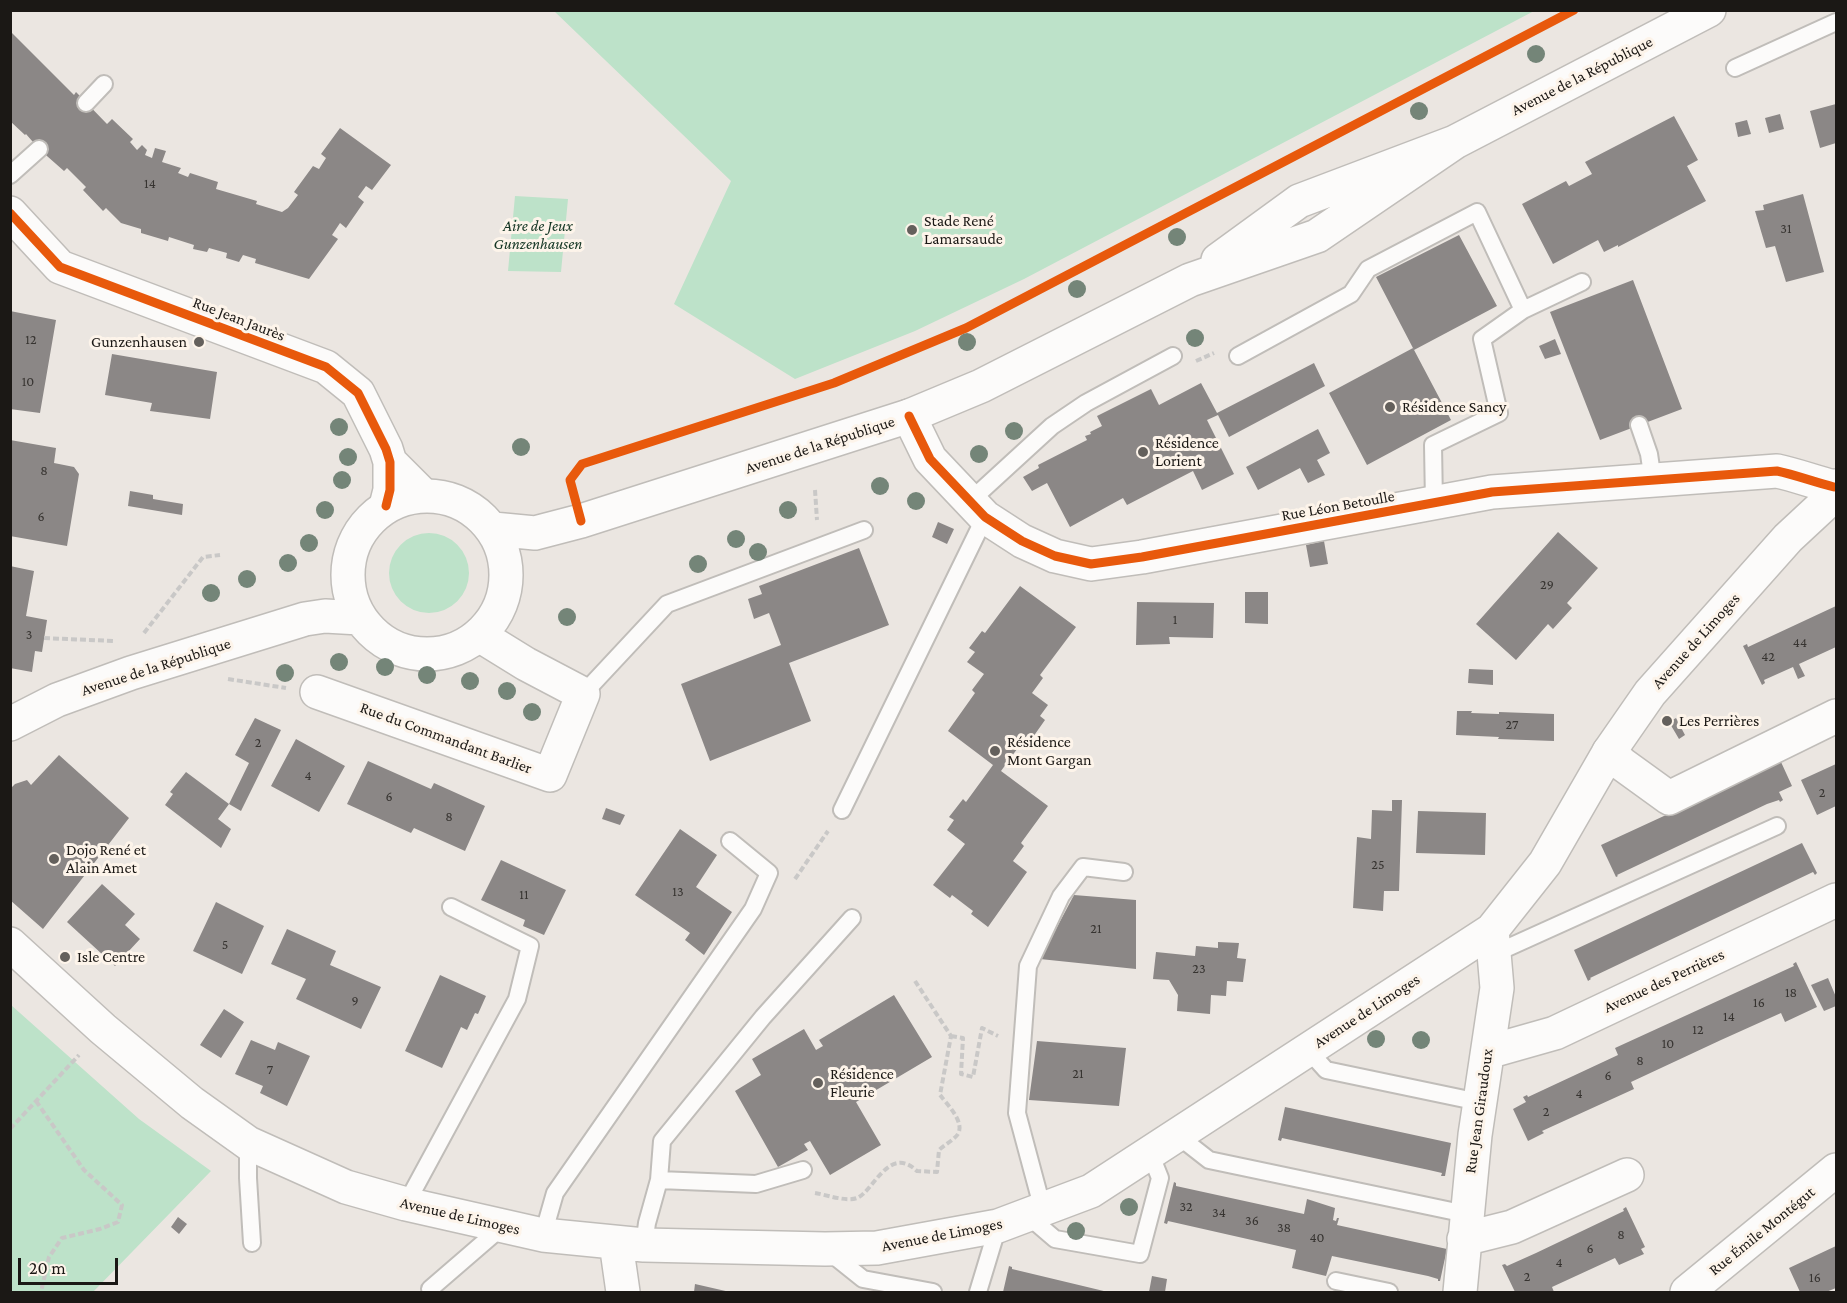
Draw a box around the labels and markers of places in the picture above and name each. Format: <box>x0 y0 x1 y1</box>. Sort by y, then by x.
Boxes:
place label: Stade René Lamarsaude <box>924 211 1003 249</box>
marker: Stade René Lamarsaude <box>905 223 919 237</box>
place label: Gunzenhausen <box>91 332 187 352</box>
marker: Gunzenhausen <box>192 335 206 349</box>
place label: Résidence Sancy <box>1402 397 1506 417</box>
marker: Résidence Sancy <box>1383 400 1397 414</box>
place label: Résidence Lorient <box>1155 433 1219 471</box>
marker: Résidence Lorient <box>1136 445 1150 459</box>
place label: Les Perrières <box>1679 711 1759 731</box>
marker: Les Perrières <box>1660 714 1674 728</box>
place label: Résidence Mont Gargan <box>1007 732 1092 770</box>
marker: Résidence Mont Gargan <box>988 744 1002 758</box>
place label: Dojo René et Alain Amet <box>66 840 146 878</box>
marker: Dojo René et Alain Amet <box>47 852 61 866</box>
place label: Isle Centre <box>77 947 145 967</box>
marker: Isle Centre <box>58 950 72 964</box>
place label: Résidence Fleurie <box>830 1064 894 1102</box>
marker: Résidence Fleurie <box>811 1076 825 1090</box>

